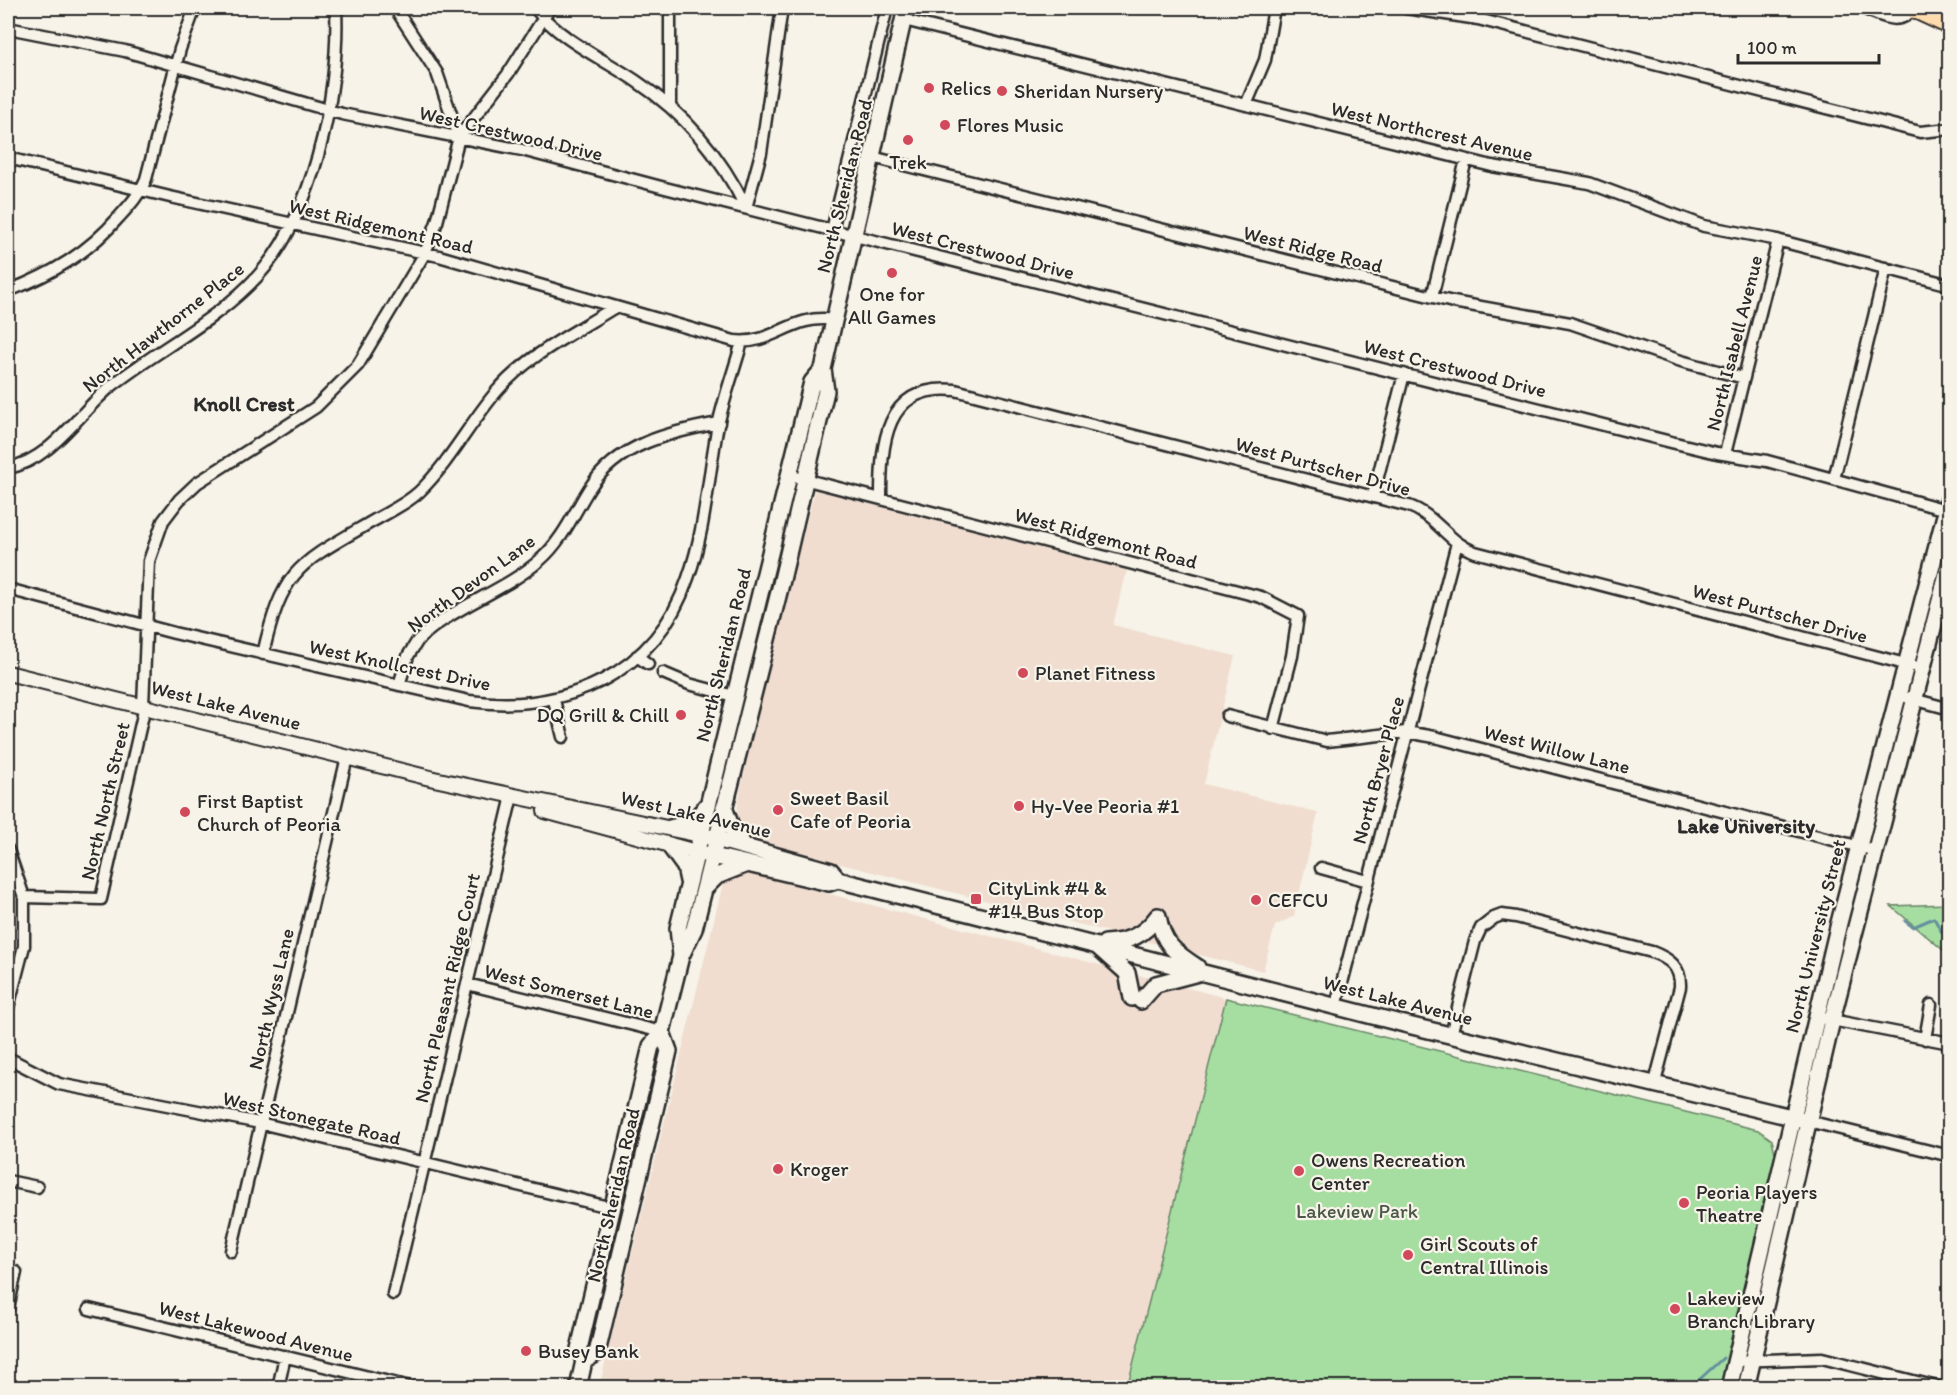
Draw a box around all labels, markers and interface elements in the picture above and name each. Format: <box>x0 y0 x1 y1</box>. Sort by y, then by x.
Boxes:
scale bar <box>1738 27 1879 65</box>
text: 100 m <box>1747 37 1797 59</box>
place label: Relics <box>941 76 991 100</box>
place label: Sheridan Nursery <box>1014 79 1164 103</box>
marker: Relics <box>922 81 936 95</box>
marker: Sheridan Nursery <box>995 84 1009 98</box>
street label: North Sheridan Road <box>811 96 877 275</box>
street label: West Northcrest Avenue <box>1329 96 1535 166</box>
street label: West Crestwood Drive <box>417 100 605 166</box>
place label: Flores Music <box>957 113 1064 137</box>
marker: Flores Music <box>938 118 952 132</box>
marker: Trek <box>901 133 915 147</box>
place label: Trek <box>889 150 927 174</box>
street label: West Ridgemont Road <box>287 193 476 259</box>
street label: West Crestwood Drive <box>889 216 1077 284</box>
street label: West Ridge Road <box>1241 220 1385 278</box>
street label: North Isabell Avenue <box>1701 253 1767 433</box>
street label: North Hawthorne Place <box>77 256 249 398</box>
marker: One for All Games <box>885 266 899 280</box>
place label: One for All Games <box>848 282 936 329</box>
street label: West Crestwood Drive <box>1361 334 1549 402</box>
district label: Knoll Crest <box>193 391 295 416</box>
street label: West Purtscher Drive <box>1233 431 1413 501</box>
street label: West Ridgemont Road <box>1012 502 1200 574</box>
street label: North Devon Lane <box>402 529 540 637</box>
street label: North Sheridan Road <box>690 565 756 744</box>
street label: West Purtscher Drive <box>1690 578 1870 648</box>
street label: West Knollcrest Drive <box>307 634 493 696</box>
place label: Planet Fitness <box>1035 661 1156 685</box>
marker: Planet Fitness <box>1016 666 1030 680</box>
street label: West Lake Avenue <box>148 675 304 735</box>
street label: North Bryer Place <box>1347 693 1409 847</box>
place label: DQ Grill & Chill <box>537 703 669 727</box>
marker: DQ Grill & Chill <box>674 708 688 722</box>
street label: West Willow Lane <box>1481 719 1633 779</box>
street label: North North Street <box>75 720 135 882</box>
street label: West Lake Avenue <box>618 785 774 843</box>
place label: Sweet Basil Cafe of Peoria <box>790 786 911 833</box>
place label: First Baptist Church of Peoria <box>197 789 341 836</box>
place label: Hy-Vee Peoria #1 <box>1031 794 1179 818</box>
marker: Hy-Vee Peoria #1 <box>1012 799 1026 813</box>
marker: Sweet Basil Cafe of Peoria <box>771 803 785 817</box>
marker: First Baptist Church of Peoria <box>178 805 192 819</box>
district label: Lake University <box>1677 813 1815 839</box>
street label: North University Street <box>1779 837 1851 1035</box>
street label: North Pleasant Ridge Court <box>409 870 485 1105</box>
place label: CityLink #4 & #14 Bus Stop <box>988 876 1107 923</box>
place label: CEFCU <box>1268 888 1328 912</box>
marker: CityLink #4 & #14 Bus Stop <box>969 892 983 906</box>
marker: CEFCU <box>1249 893 1263 907</box>
street label: North Wyss Lane <box>243 926 299 1072</box>
street label: West Somerset Lane <box>482 958 656 1024</box>
street label: West Lake Avenue <box>1320 970 1476 1030</box>
street label: West Stonegate Road <box>220 1086 404 1150</box>
street label: North Sheridan Road <box>581 1105 645 1285</box>
place label: Owens Recreation Center <box>1311 1148 1465 1195</box>
place label: Kroger <box>790 1157 848 1181</box>
marker: Kroger <box>771 1162 785 1176</box>
marker: Owens Recreation Center <box>1292 1164 1306 1178</box>
place label: Peoria Players Theatre <box>1696 1180 1817 1227</box>
marker: Peoria Players Theatre <box>1677 1196 1691 1210</box>
park label: Lakeview Park <box>1296 1199 1418 1223</box>
place label: Girl Scouts of Central Illinois <box>1420 1232 1549 1279</box>
marker: Girl Scouts of Central Illinois <box>1401 1248 1415 1262</box>
place label: Lakeview Branch Library <box>1687 1286 1815 1333</box>
street label: West Lakewood Avenue <box>156 1295 356 1367</box>
marker: Lakeview Branch Library <box>1668 1302 1682 1316</box>
place label: Busey Bank <box>538 1339 640 1363</box>
marker: Busey Bank <box>519 1344 533 1358</box>

